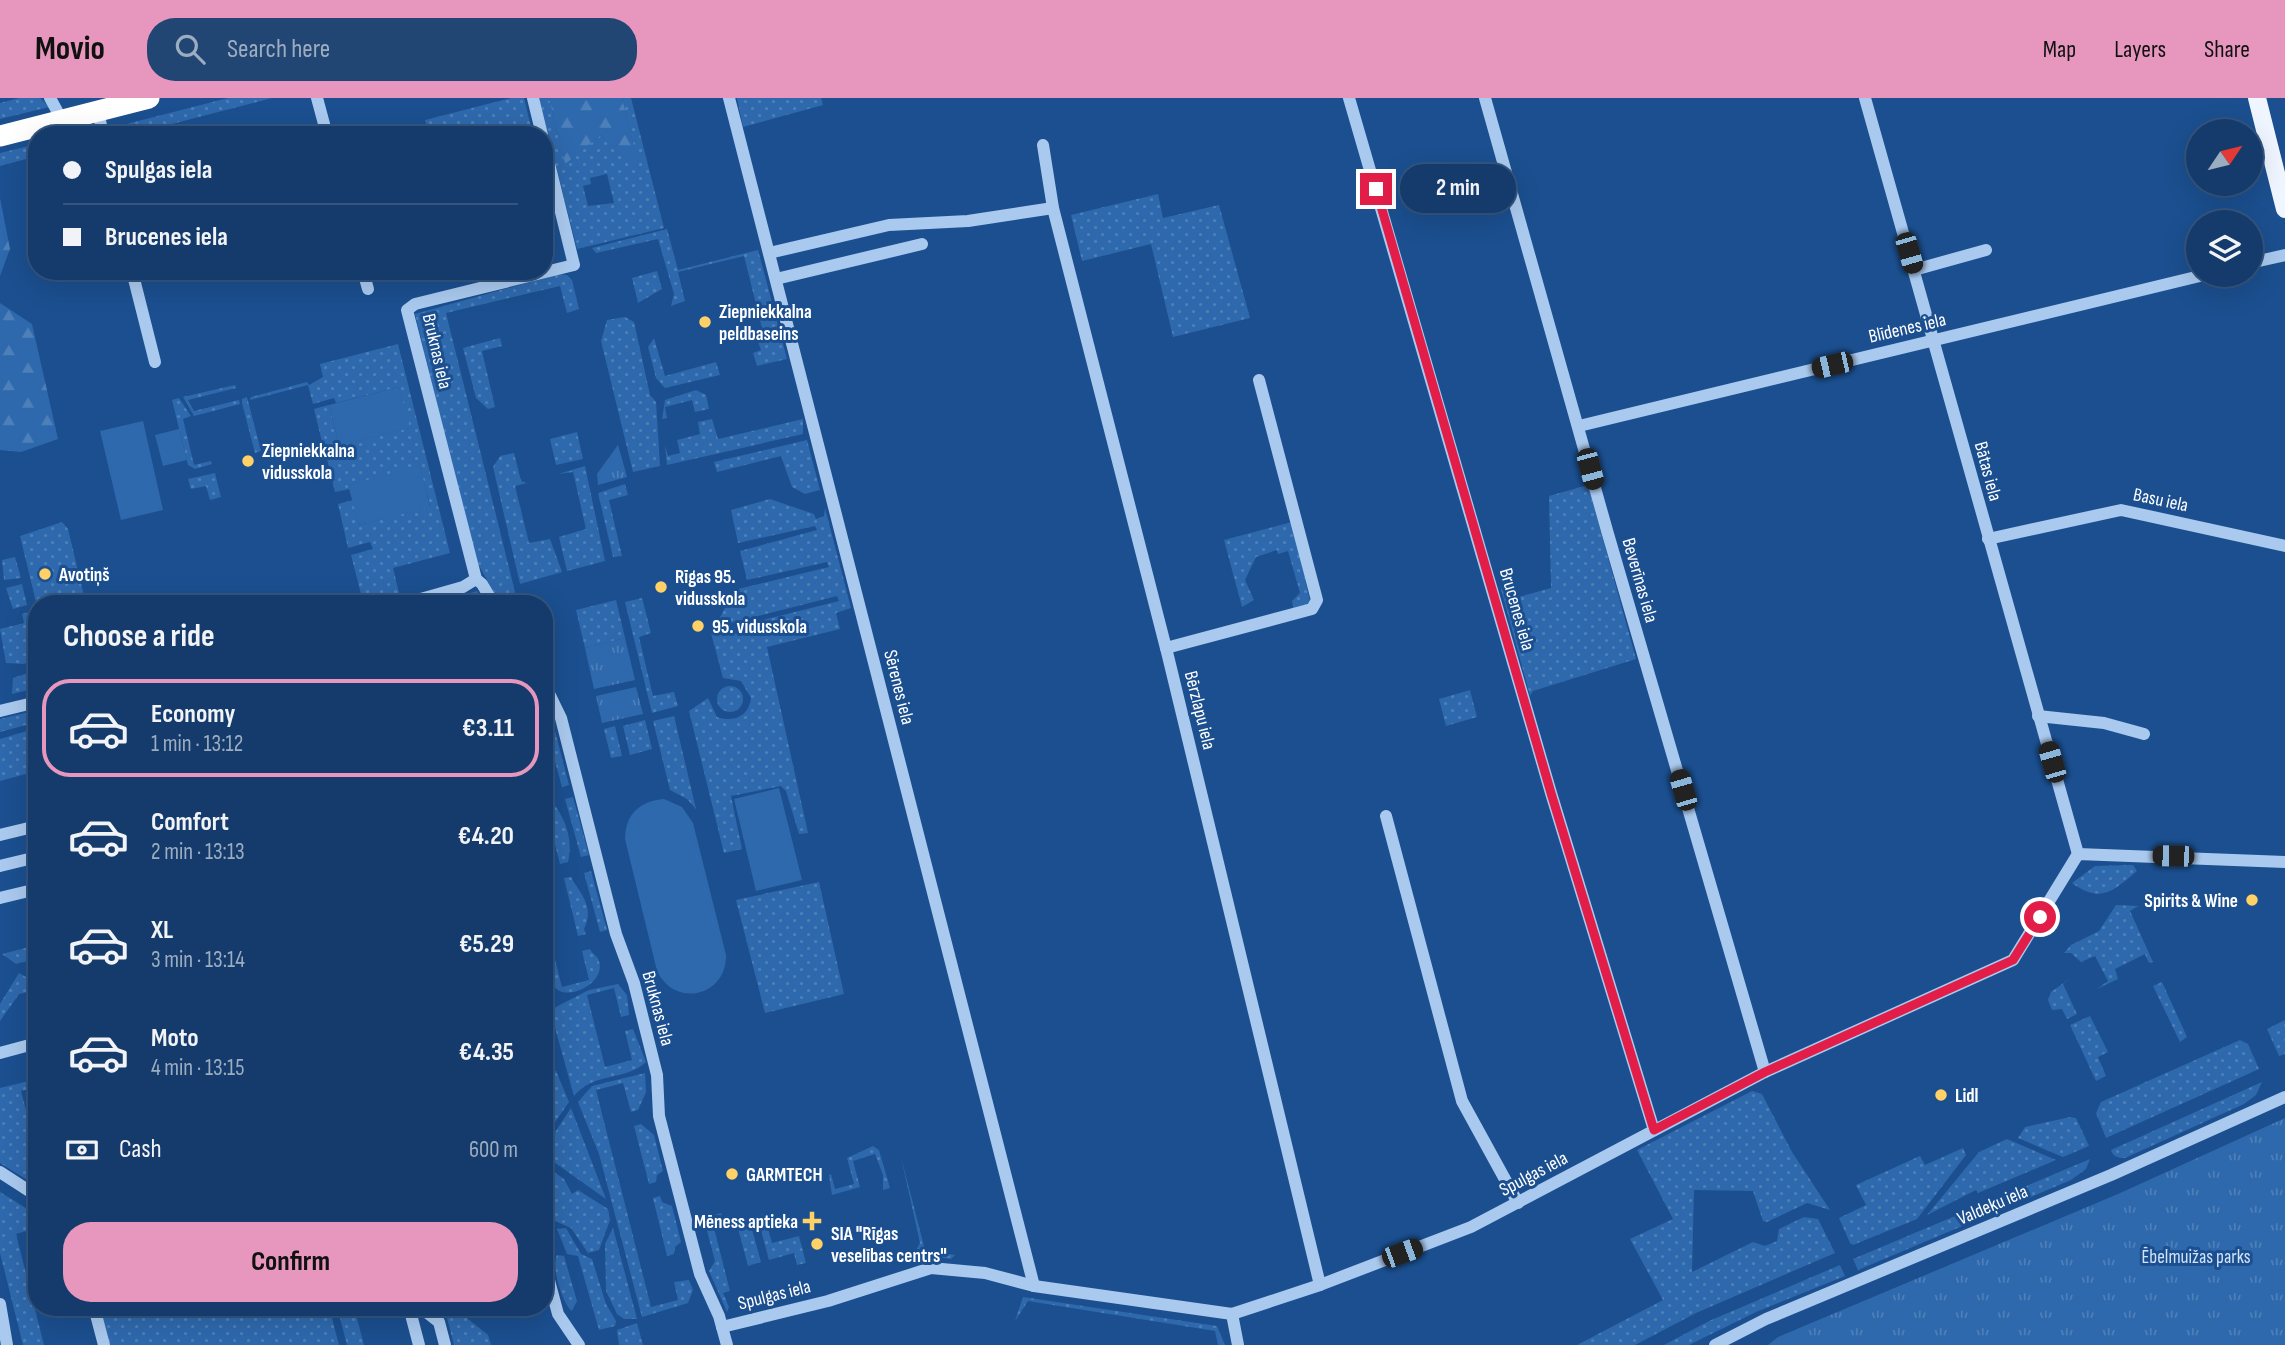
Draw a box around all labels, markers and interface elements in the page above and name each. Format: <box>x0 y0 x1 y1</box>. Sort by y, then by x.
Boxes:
search box <box>147 18 637 81</box>
text: Movio <box>35 29 105 69</box>
icon: search <box>171 30 209 68</box>
text: Search here <box>227 34 330 65</box>
text: Map <box>2043 35 2076 64</box>
text: Layers <box>2114 35 2166 64</box>
text: Share <box>2204 35 2250 64</box>
north arrow <box>2186 119 2263 196</box>
map controls <box>2186 119 2263 287</box>
text: Spulgas iela <box>105 155 212 186</box>
callout: 2 min <box>1400 164 1516 214</box>
route end <box>1360 173 1392 205</box>
text: 2 min <box>1436 174 1480 202</box>
button: layers <box>2186 210 2263 287</box>
text: Brucenes iela <box>105 222 228 253</box>
car <box>1894 230 1925 276</box>
place label: Ziepniekkalna peldbaseins <box>719 301 812 346</box>
street label: Blīdenes iela <box>1866 308 1948 349</box>
street label: Bruknas iela <box>417 312 456 391</box>
marker: Ziepniekkalna peldbaseins <box>697 314 713 330</box>
car <box>1810 350 1855 380</box>
street label: Bātas iela <box>1969 439 2007 504</box>
place label: Ziepniekkalna vidusskola <box>262 440 355 485</box>
car <box>1575 446 1606 492</box>
marker: Ziepniekkalna vidusskola <box>240 453 256 469</box>
street label: Basu iela <box>2131 483 2190 518</box>
street label: Beverīnas iela <box>1616 535 1663 625</box>
place label: Avotiņš <box>58 564 110 587</box>
marker: Avotiņš <box>37 566 53 582</box>
place label: Rīgas 95. vidusskola <box>675 566 745 611</box>
street label: Brucenes iela <box>1494 566 1539 653</box>
marker: Rīgas 95. vidusskola <box>653 579 669 595</box>
place label: 95. vidusskola <box>712 616 807 639</box>
text: Choose a ride <box>63 617 215 656</box>
marker: 95. vidusskola <box>690 618 706 634</box>
street label: Sērenes iela <box>878 648 919 727</box>
street label: Bērzlapu iela <box>1179 669 1220 752</box>
icon: car <box>67 697 130 760</box>
text: Economy <box>151 699 235 730</box>
text: €3.11 <box>462 713 514 744</box>
text: 1 min · 13:12 <box>151 730 243 758</box>
car <box>2037 739 2068 785</box>
car <box>1668 767 1699 813</box>
icon: car <box>67 805 130 868</box>
text: Comfort <box>151 807 229 838</box>
text: €4.20 <box>458 821 514 852</box>
text: 2 min · 13:13 <box>151 838 245 866</box>
car <box>2152 845 2195 867</box>
place label: Spirits & Wine <box>2144 890 2238 913</box>
marker: Spirits & Wine <box>2244 892 2260 908</box>
route start <box>2024 901 2056 933</box>
icon: car <box>67 913 130 976</box>
text: XL <box>151 915 173 946</box>
text: €5.29 <box>459 929 514 960</box>
text: 3 min · 13:14 <box>151 946 245 974</box>
street label: Bruknas iela <box>637 969 679 1048</box>
icon: car <box>67 1021 130 1084</box>
text: Moto <box>151 1023 199 1054</box>
text: €4.35 <box>459 1037 514 1068</box>
text: 4 min · 13:15 <box>151 1054 244 1082</box>
place label: Lidl <box>1955 1085 1978 1108</box>
marker: Lidl <box>1933 1087 1949 1103</box>
icon: cash <box>63 1131 101 1169</box>
text: Cash <box>119 1134 162 1165</box>
text: 600 m <box>469 1136 518 1164</box>
street label: Spulgas iela <box>1496 1147 1572 1202</box>
place label: GARMTECH <box>746 1164 823 1187</box>
marker: GARMTECH <box>724 1166 740 1182</box>
street label: Valdeķu iela <box>1954 1180 2031 1231</box>
place label: Mēness aptieka <box>694 1211 798 1234</box>
marker: Mēness aptieka <box>804 1213 820 1229</box>
button: Confirm <box>63 1222 518 1302</box>
place label: SIA "Rīgas veselības centrs" <box>831 1223 947 1268</box>
marker: SIA "Rīgas veselības centrs" <box>809 1236 825 1252</box>
car <box>1379 1236 1426 1270</box>
park label: Ēbelmuižas parks <box>2142 1246 2251 1269</box>
street label: Spulgas iela <box>736 1275 813 1316</box>

